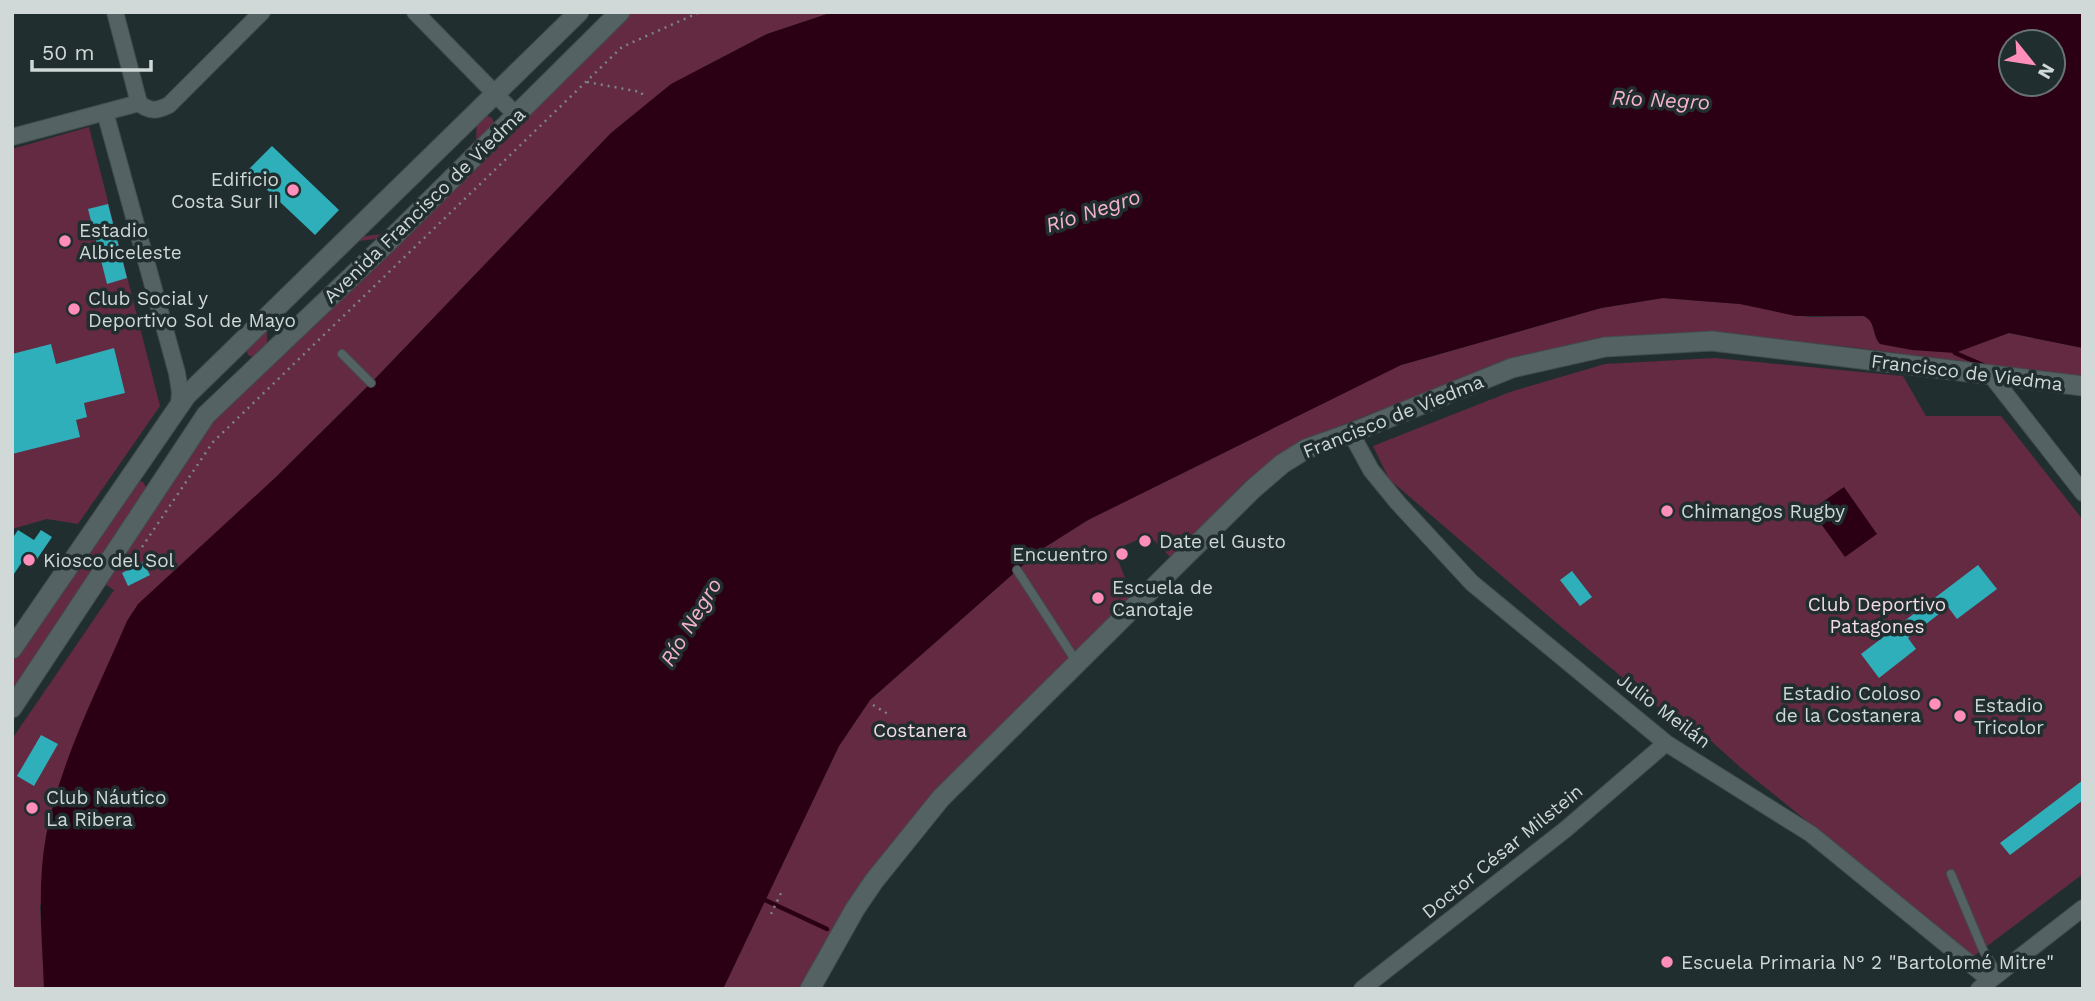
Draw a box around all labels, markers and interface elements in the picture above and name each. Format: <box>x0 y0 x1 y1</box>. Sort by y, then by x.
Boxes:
scale bar <box>32 28 150 72</box>
north arrow <box>1997 28 2067 98</box>
text: 50 m <box>42 40 94 65</box>
text: N <box>2033 59 2060 83</box>
water label: Río Negro <box>1611 84 1711 115</box>
street label: Avenida Francisco de Viedma <box>319 103 530 308</box>
place label: Edificio Costa Sur II <box>171 168 279 213</box>
marker: Edificio Costa Sur II <box>285 182 301 198</box>
water label: Río Negro <box>1042 183 1143 238</box>
place label: Estadio Albiceleste <box>79 219 182 264</box>
marker: Estadio Albiceleste <box>57 233 73 249</box>
place label: Club Social y Deportivo Sol de Mayo <box>88 287 296 332</box>
marker: Club Social y Deportivo Sol de Mayo <box>66 301 82 317</box>
street label: Francisco de Viedma <box>1870 349 2064 396</box>
street label: Francisco de Viedma <box>1299 370 1487 463</box>
place label: Chimangos Rugby <box>1681 500 1845 523</box>
marker: Chimangos Rugby <box>1659 503 1675 519</box>
place label: Date el Gusto <box>1159 530 1286 553</box>
marker: Date el Gusto <box>1137 533 1153 549</box>
place label: Encuentro <box>1012 543 1108 566</box>
marker: Encuentro <box>1114 546 1130 562</box>
place label: Kiosco del Sol <box>43 549 175 572</box>
marker: Kiosco del Sol <box>21 552 37 568</box>
water label: Río Negro <box>655 573 727 670</box>
place label: Escuela de Canotaje <box>1112 576 1213 621</box>
marker: Escuela de Canotaje <box>1090 590 1106 606</box>
park label: Club Deportivo Patagones <box>1808 593 1946 638</box>
street label: Julio Meilán <box>1612 668 1715 753</box>
place label: Estadio Coloso de la Costanera <box>1775 682 1921 727</box>
place label: Estadio Tricolor <box>1974 694 2044 739</box>
marker: Estadio Coloso de la Costanera <box>1927 696 1943 712</box>
marker: Estadio Tricolor <box>1952 708 1968 724</box>
park label: Costanera <box>873 719 967 742</box>
street label: Doctor César Milstein <box>1417 779 1587 923</box>
place label: Club Náutico La Ribera <box>46 786 166 831</box>
marker: Club Náutico La Ribera <box>24 800 40 816</box>
place label: Escuela Primaria N° 2 "Bartolomé Mitre" <box>1681 951 2054 974</box>
marker: Escuela Primaria N° 2 "Bartolomé Mitre" <box>1659 954 1675 970</box>

